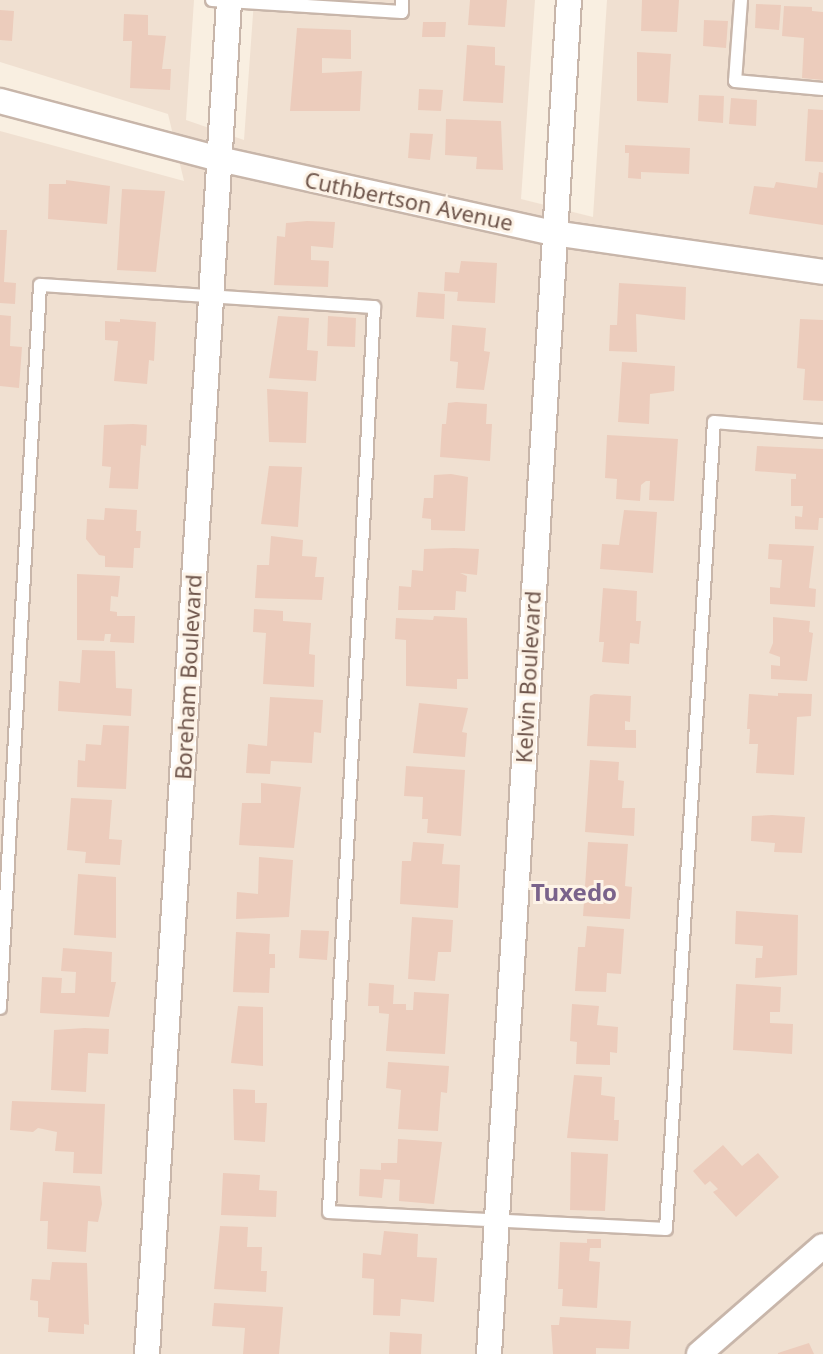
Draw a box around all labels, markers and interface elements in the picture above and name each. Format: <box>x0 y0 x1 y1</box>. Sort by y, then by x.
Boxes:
street label: Cuthbertson Avenue <box>302 166 516 236</box>
street label: Boreham Boulevard <box>169 574 207 780</box>
street label: Kelvin Boulevard <box>510 590 546 764</box>
district label: Tuxedo <box>531 878 617 906</box>

